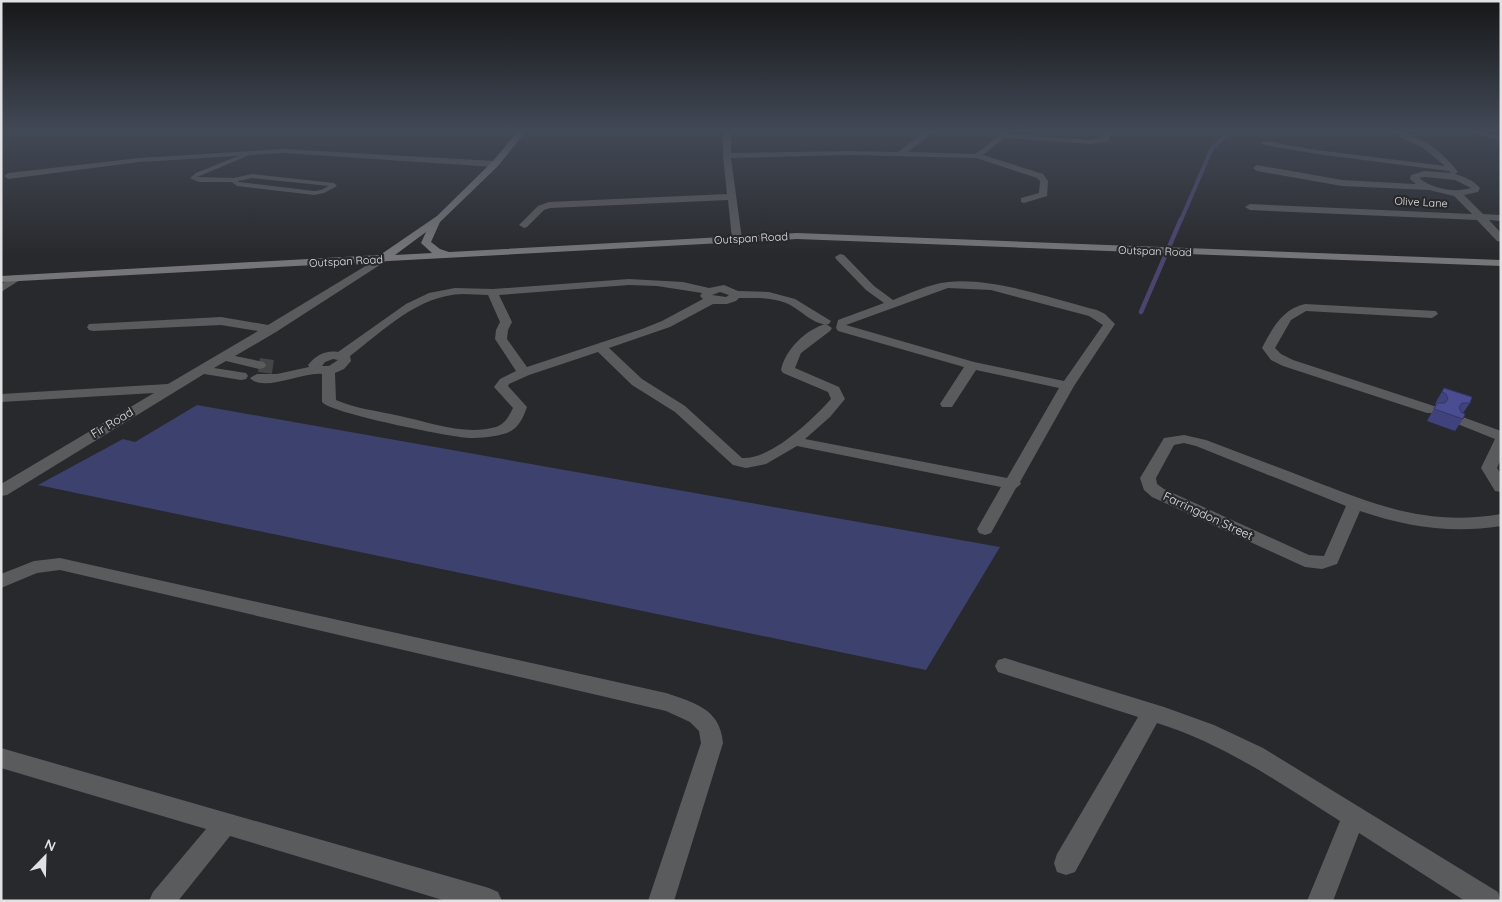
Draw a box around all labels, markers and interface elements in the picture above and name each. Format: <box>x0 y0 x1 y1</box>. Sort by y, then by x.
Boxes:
street label: Olive Lane <box>1394 194 1448 210</box>
street label: Outspan Road <box>714 229 788 247</box>
street label: Outspan Road <box>1118 243 1192 259</box>
street label: Outspan Road <box>309 252 383 270</box>
street label: Fir Road <box>88 404 136 441</box>
street label: Farringdon Street <box>1161 488 1255 543</box>
north arrow <box>20 832 70 882</box>
text: N <box>42 835 58 855</box>

